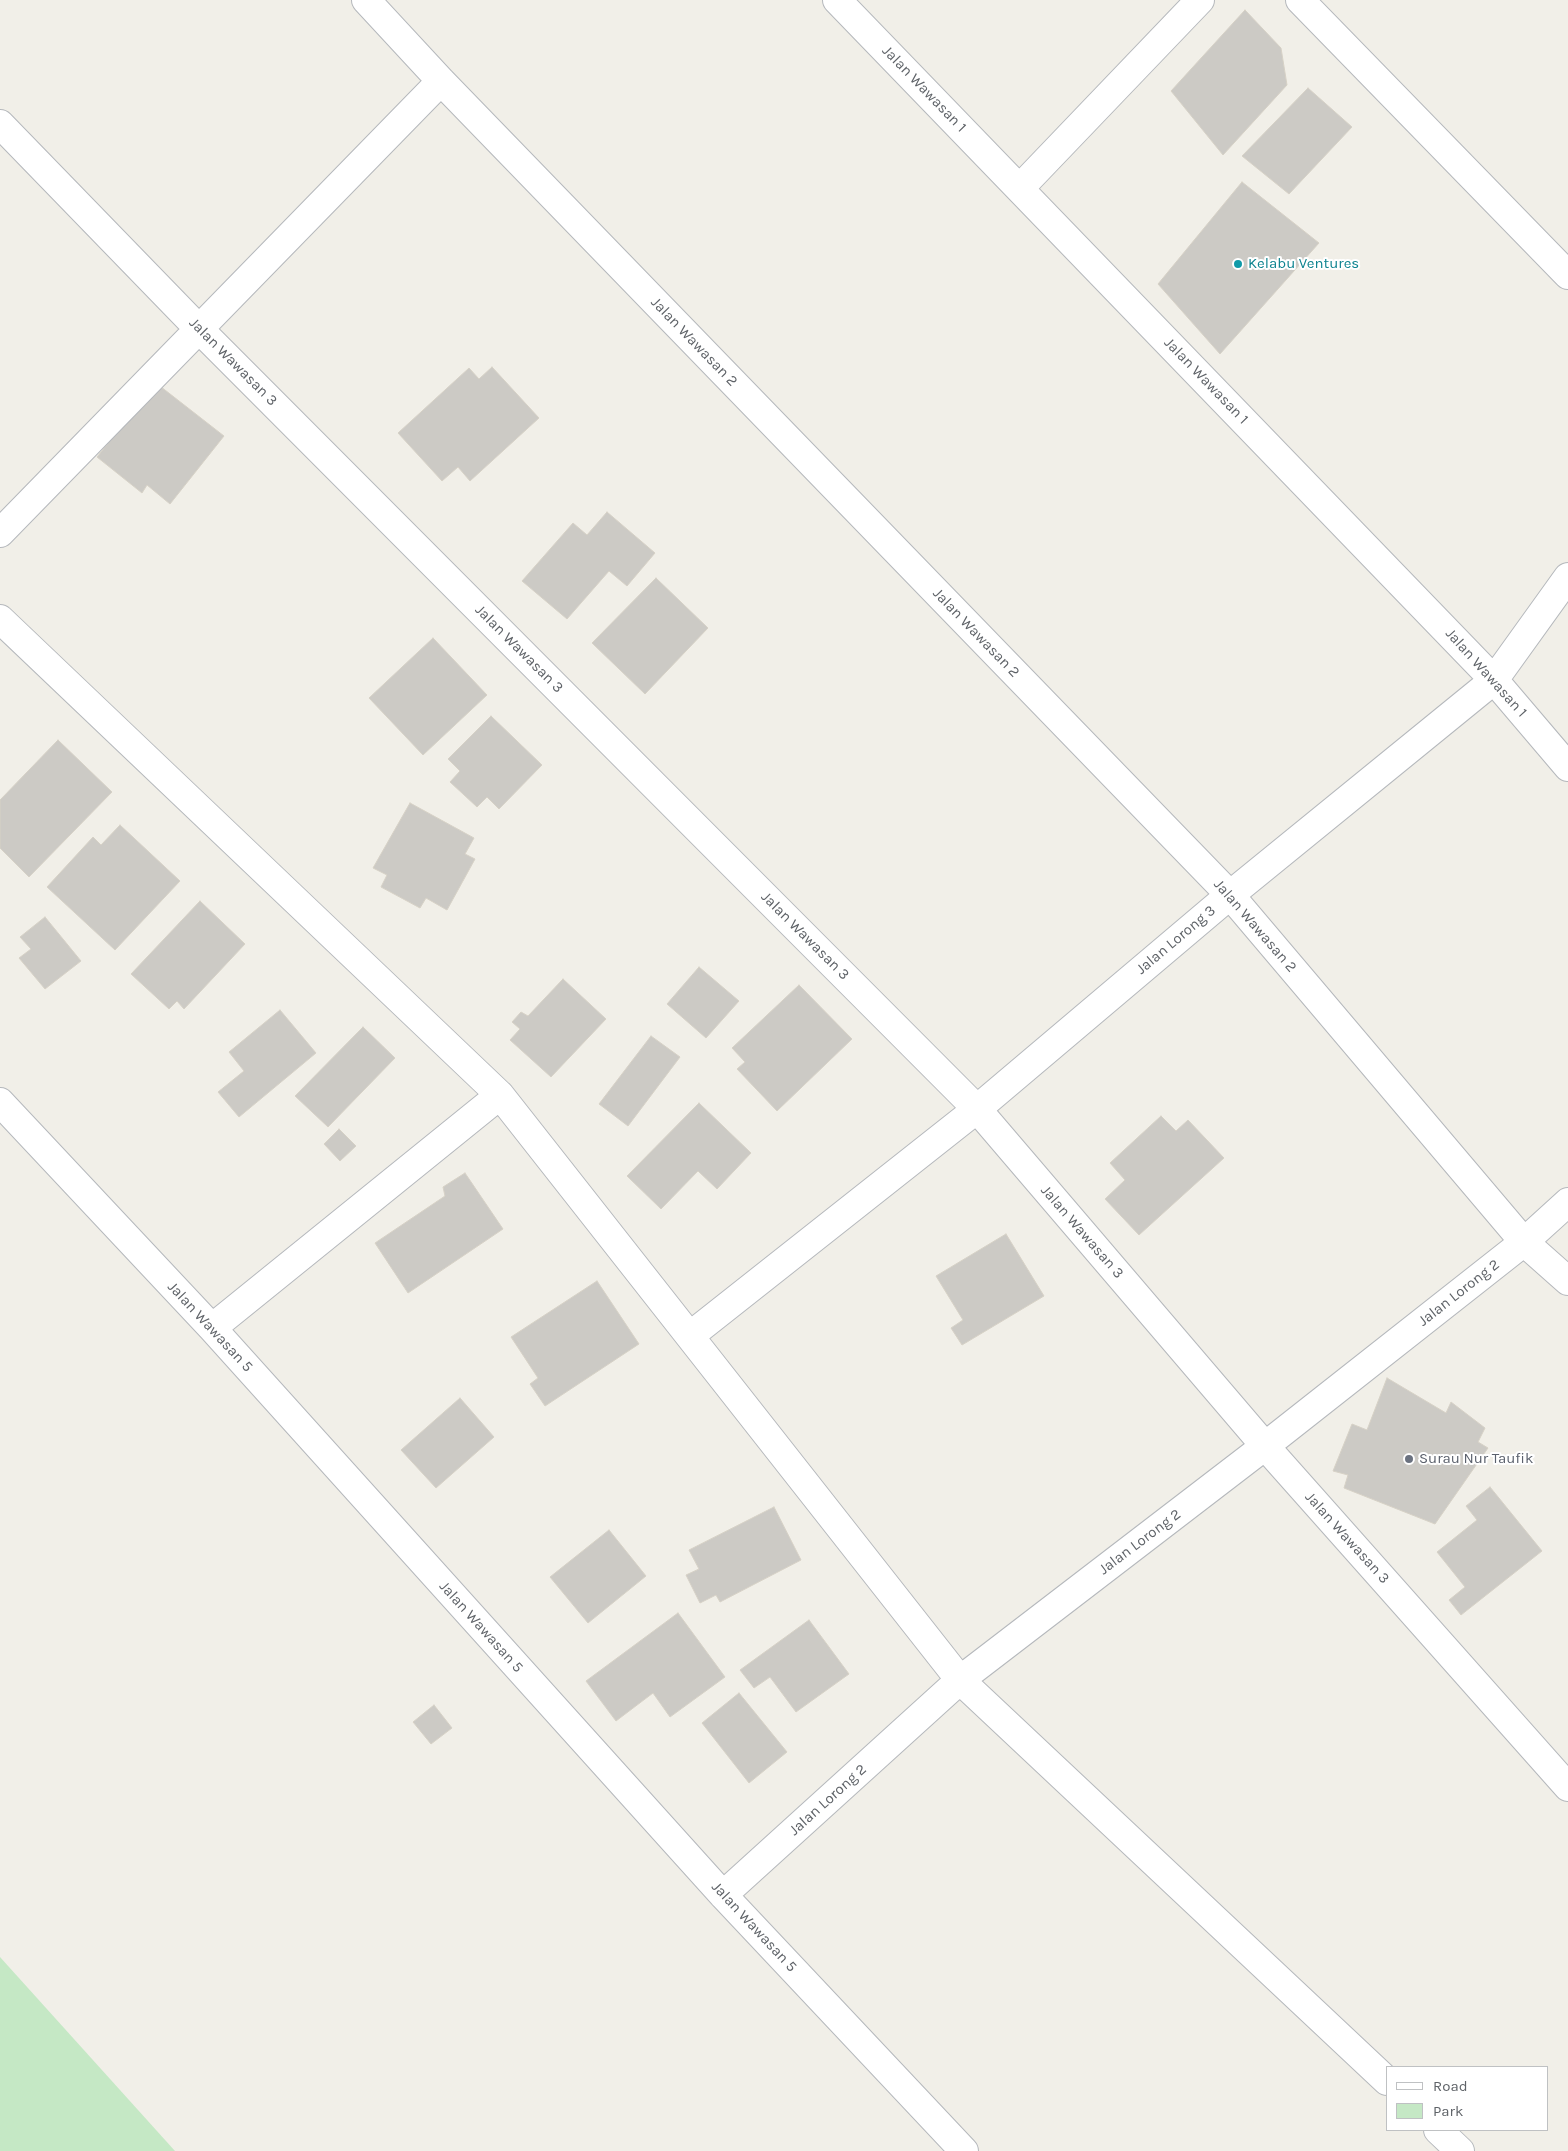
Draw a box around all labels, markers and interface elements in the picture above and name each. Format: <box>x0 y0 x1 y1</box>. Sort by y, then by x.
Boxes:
street label: Jalan Wawasan 1 <box>878 42 970 136</box>
place label: Kelabu Ventures <box>1248 255 1359 273</box>
marker: Kelabu Ventures <box>1232 258 1244 270</box>
street label: Jalan Wawasan 2 <box>647 294 741 390</box>
street label: Jalan Wawasan 3 <box>185 314 281 410</box>
street label: Jalan Wawasan 1 <box>1160 334 1252 428</box>
street label: Jalan Wawasan 2 <box>929 585 1023 681</box>
street label: Jalan Wawasan 3 <box>471 601 567 697</box>
street label: Jalan Wawasan 1 <box>1441 625 1531 721</box>
street label: Jalan Wawasan 2 <box>1210 876 1300 976</box>
street label: Jalan Wawasan 3 <box>757 888 853 984</box>
street label: Jalan Lorong 3 <box>1133 902 1219 978</box>
street label: Jalan Wawasan 3 <box>1037 1182 1127 1282</box>
street label: Jalan Lorong 2 <box>1415 1256 1503 1330</box>
street label: Jalan Wawasan 5 <box>164 1278 256 1376</box>
place label: Surau Nur Taufik <box>1419 1450 1533 1468</box>
marker: Surau Nur Taufik <box>1403 1453 1415 1465</box>
street label: Jalan Wawasan 3 <box>1301 1488 1393 1588</box>
street label: Jalan Lorong 2 <box>1095 1505 1185 1579</box>
street label: Jalan Wawasan 5 <box>435 1578 527 1676</box>
street label: Jalan Lorong 2 <box>786 1761 870 1839</box>
street label: Jalan Wawasan 5 <box>708 1878 800 1976</box>
legend <box>1386 2066 1548 2131</box>
text: Road <box>1433 2077 1468 2095</box>
text: Park <box>1433 2102 1463 2120</box>

